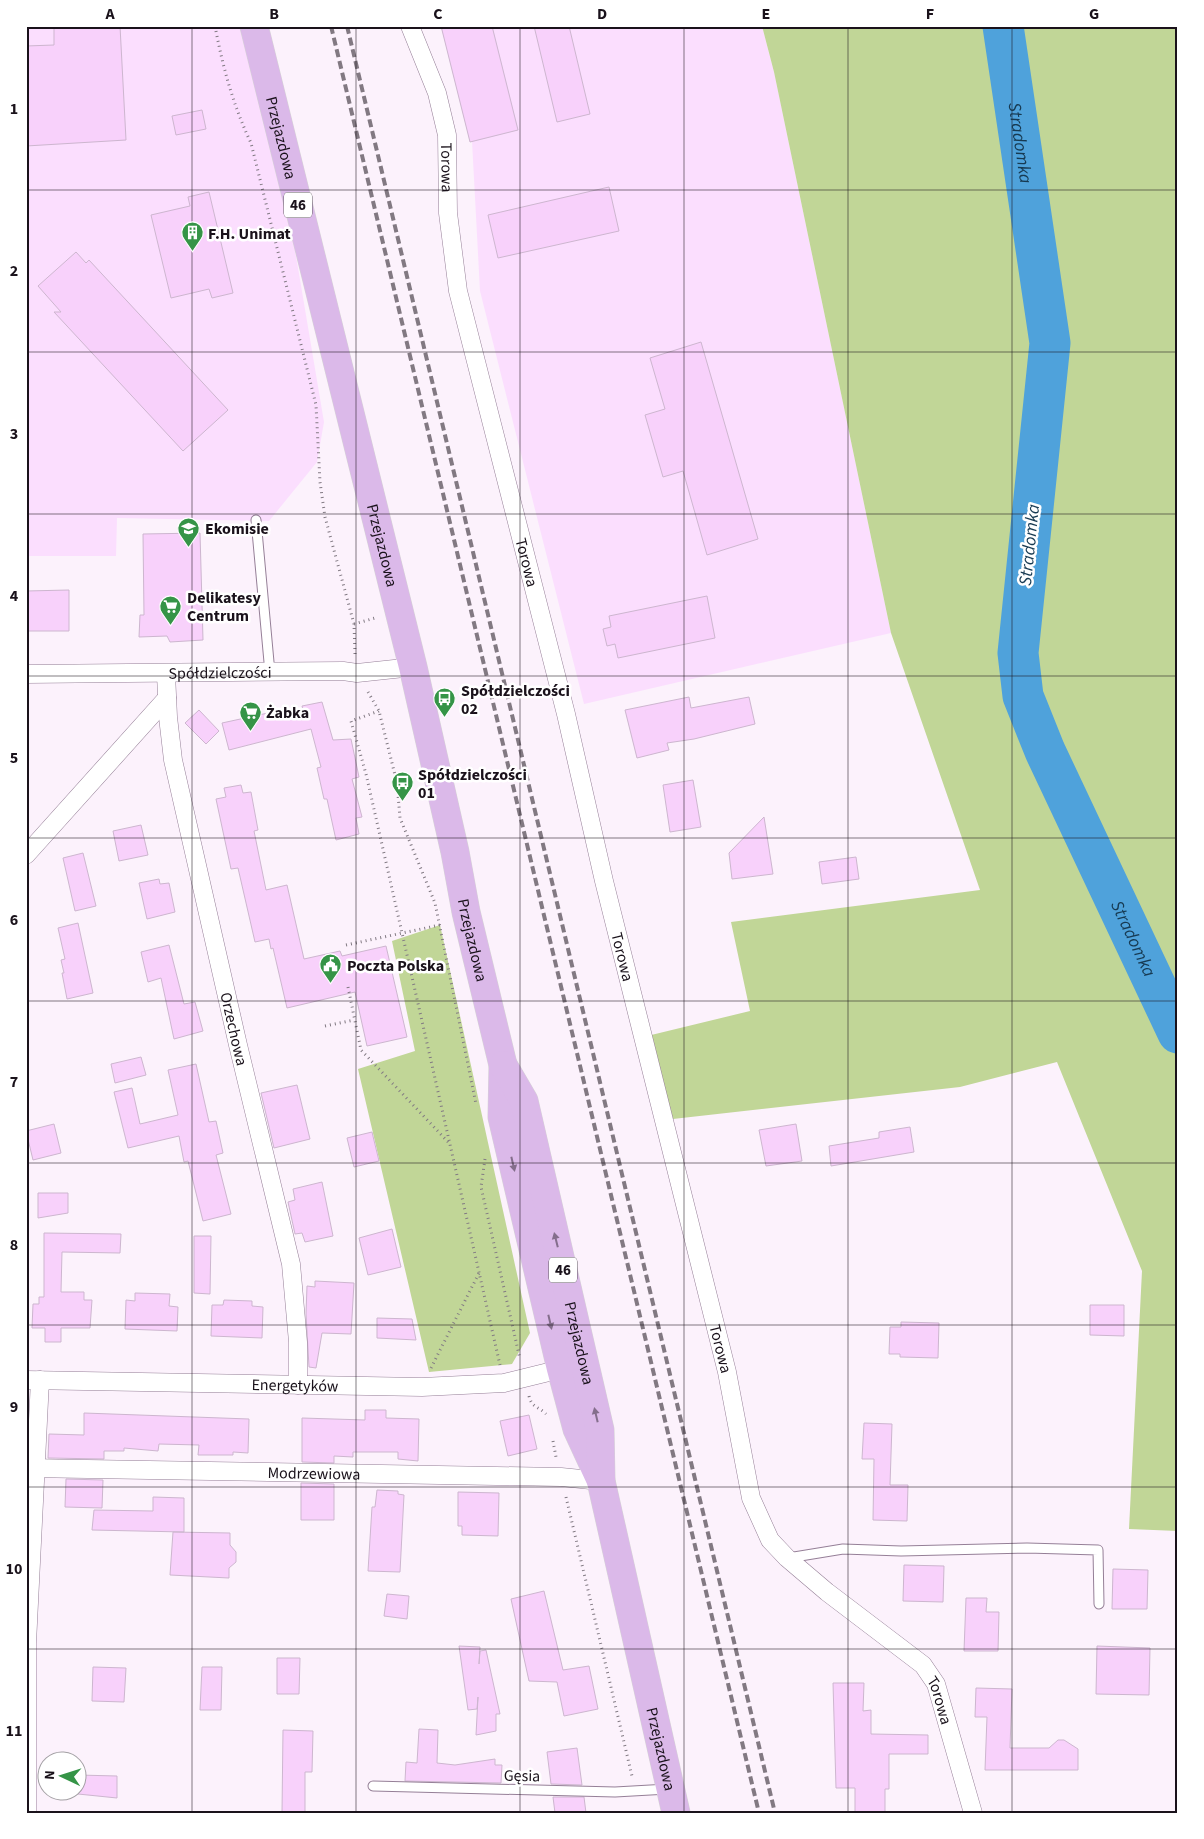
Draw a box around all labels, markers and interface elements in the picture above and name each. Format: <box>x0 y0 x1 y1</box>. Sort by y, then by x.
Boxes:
text: A <box>104 3 115 25</box>
text: B <box>269 3 279 25</box>
text: C <box>433 3 443 25</box>
text: D <box>597 3 607 25</box>
text: E <box>762 3 770 25</box>
text: F <box>926 3 934 25</box>
text: G <box>1089 3 1099 25</box>
street label: Przejazdowa <box>260 94 302 182</box>
text: 1 <box>10 98 18 120</box>
water label: Stradomka <box>1001 101 1038 185</box>
street label: Torowa <box>435 143 458 193</box>
road number: 46 <box>284 192 312 218</box>
building icon: F.H. Unimat <box>180 221 204 252</box>
place label: F.H. Unimat <box>208 223 291 245</box>
text: 2 <box>10 260 18 282</box>
text: 3 <box>10 423 18 445</box>
street label: Przejazdowa <box>361 502 403 589</box>
water label: Stradomka <box>1013 503 1046 587</box>
school or university icon: Ekomisie <box>177 516 201 547</box>
place label: Ekomisie <box>205 518 269 540</box>
street label: Torowa <box>509 536 543 589</box>
text: 4 <box>10 585 19 607</box>
place label: Delikatesy Centrum <box>187 587 261 627</box>
supermarket icon: Delikatesy Centrum <box>159 594 183 625</box>
street label: Spółdzielczości <box>168 662 272 685</box>
place label: Spółdzielczości 02 <box>461 680 570 720</box>
bus stop icon: Spółdzielczości 02 <box>433 687 457 718</box>
supermarket icon: Żabka <box>238 700 262 731</box>
place label: Żabka <box>266 702 309 724</box>
text: 5 <box>10 747 18 769</box>
place label: Spółdzielczości 01 <box>418 764 527 804</box>
bus stop icon: Spółdzielczości 01 <box>390 771 414 802</box>
water label: Stradomka <box>1104 896 1162 981</box>
street label: Przejazdowa <box>452 897 492 984</box>
text: 6 <box>10 909 18 931</box>
street label: Torowa <box>605 930 639 984</box>
public building icon: Poczta Polska <box>319 953 343 984</box>
place label: Poczta Polska <box>347 955 444 977</box>
street label: Orzechowa <box>214 990 253 1068</box>
text: 7 <box>10 1071 18 1093</box>
one-way arrow <box>509 1157 517 1172</box>
one-way arrow <box>552 1232 560 1247</box>
text: 8 <box>10 1234 18 1256</box>
road number: 46 <box>549 1258 577 1282</box>
street label: Przejazdowa <box>559 1299 599 1387</box>
one-way arrow <box>546 1315 554 1330</box>
street label: Torowa <box>703 1322 737 1376</box>
street label: Energetyków <box>251 1374 339 1398</box>
text: 9 <box>10 1396 18 1418</box>
one-way arrow <box>592 1408 600 1423</box>
street label: Modrzewiowa <box>267 1462 361 1486</box>
text: 10 <box>6 1558 22 1580</box>
street label: Torowa <box>921 1672 957 1727</box>
street label: Przejazdowa <box>640 1705 681 1793</box>
text: 11 <box>6 1720 22 1742</box>
north arrow <box>38 1752 88 1802</box>
street label: Gęsia <box>504 1765 540 1787</box>
text: N <box>40 1770 60 1781</box>

